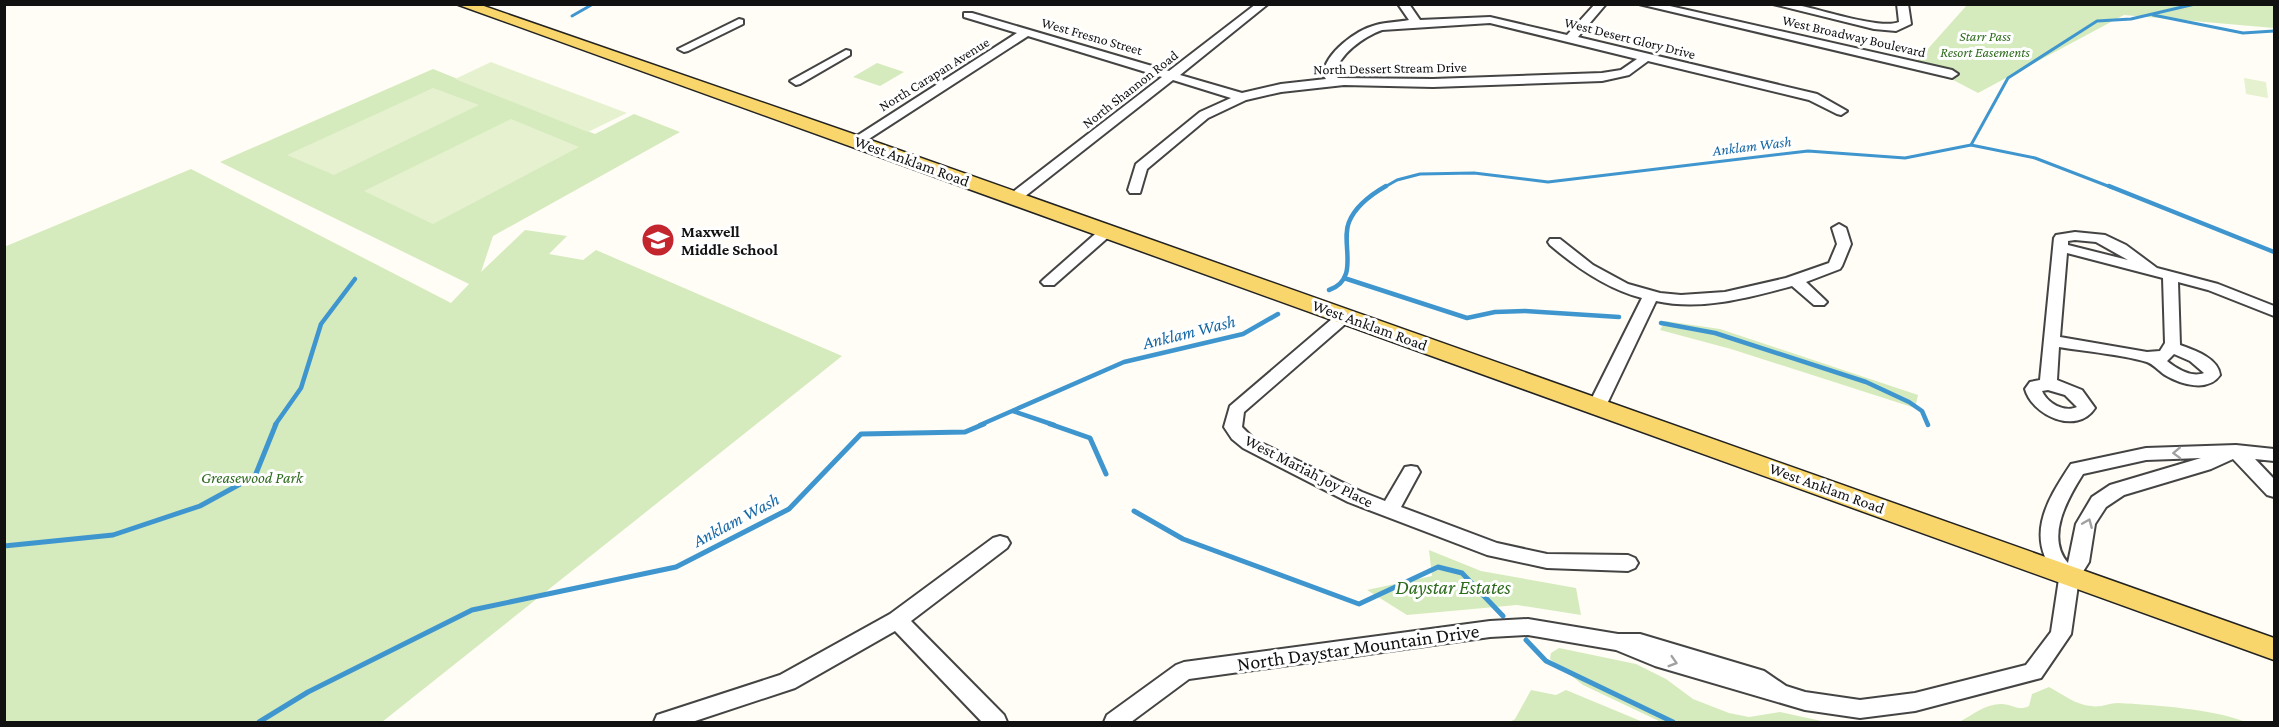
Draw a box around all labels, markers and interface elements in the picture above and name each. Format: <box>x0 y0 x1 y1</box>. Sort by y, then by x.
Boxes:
street label: West Broadway Boulevard <box>1781 12 1928 60</box>
street label: West Fresno Street <box>1040 14 1145 58</box>
street label: West Desert Glory Drive <box>1563 14 1697 62</box>
park label: Starr Pass Resort Easements <box>1940 28 2031 60</box>
street label: North Carapan Avenue <box>876 34 992 114</box>
street label: North Shannon Road <box>1079 46 1181 131</box>
street label: North Dessert Stream Drive <box>1313 59 1467 77</box>
street label: West Anklam Road <box>852 132 972 190</box>
water label: Anklam Wash <box>1711 133 1792 159</box>
school or university icon: Maxwell Middle School <box>640 222 676 258</box>
place label: Maxwell Middle School <box>681 223 778 258</box>
street label: West Anklam Road <box>1310 296 1430 354</box>
water label: Anklam Wash <box>1140 311 1238 353</box>
street label: West Mariah Joy Place <box>1242 431 1376 512</box>
one-way arrow <box>2173 447 2182 459</box>
street label: West Anklam Road <box>1767 459 1887 517</box>
park label: Greasewood Park <box>201 469 304 486</box>
water label: Anklam Wash <box>689 489 783 552</box>
one-way arrow <box>2081 518 2093 529</box>
park label: Daystar Estates <box>1395 576 1511 599</box>
street label: North Daystar Mountain Drive <box>1236 619 1481 676</box>
one-way arrow <box>1667 655 1678 668</box>

